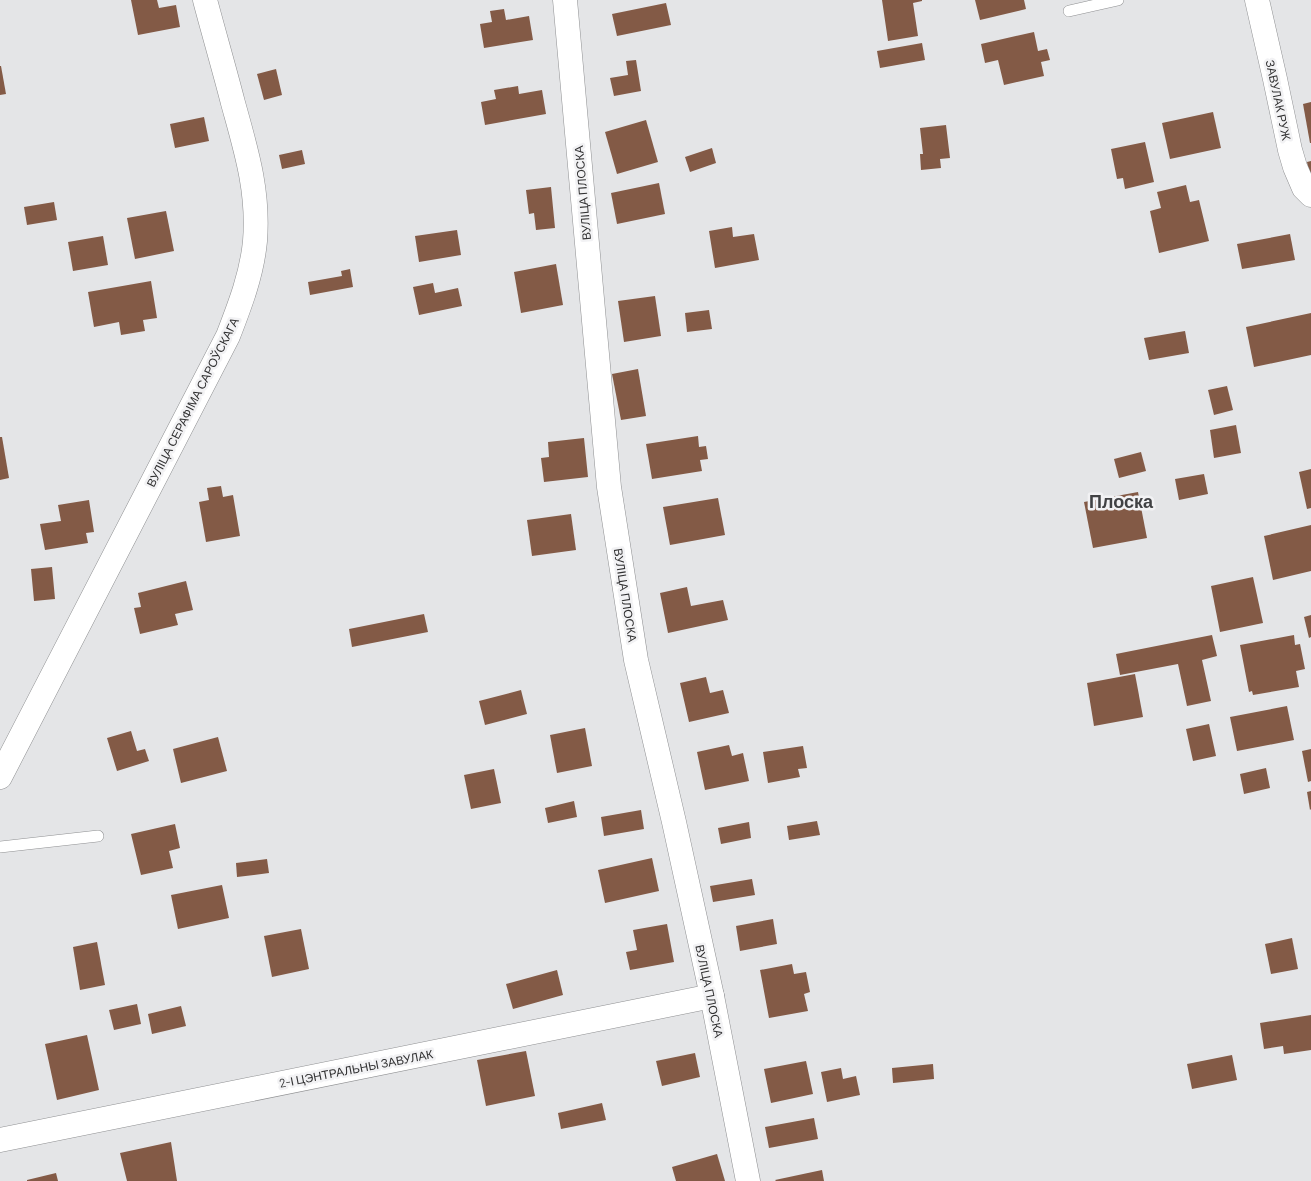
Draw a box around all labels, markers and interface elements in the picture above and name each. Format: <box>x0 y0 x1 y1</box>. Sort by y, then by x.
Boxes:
street label: ЗАВУЛАК РУЖ <box>1264 59 1294 141</box>
street label: ВУЛІЦА ПЛОСКА <box>571 145 594 241</box>
street label: ВУЛІЦА СЕРАФІМА САРОЎСКАГА <box>143 315 242 489</box>
district label: Плоска <box>1089 490 1154 512</box>
street label: ВУЛІЦА ПЛОСКА <box>611 547 640 643</box>
street label: ВУЛІЦА ПЛОСКА <box>692 943 727 1039</box>
street label: 2-І ЦЭНТРАЛЬНЫ ЗАВУЛАК <box>278 1046 434 1091</box>

